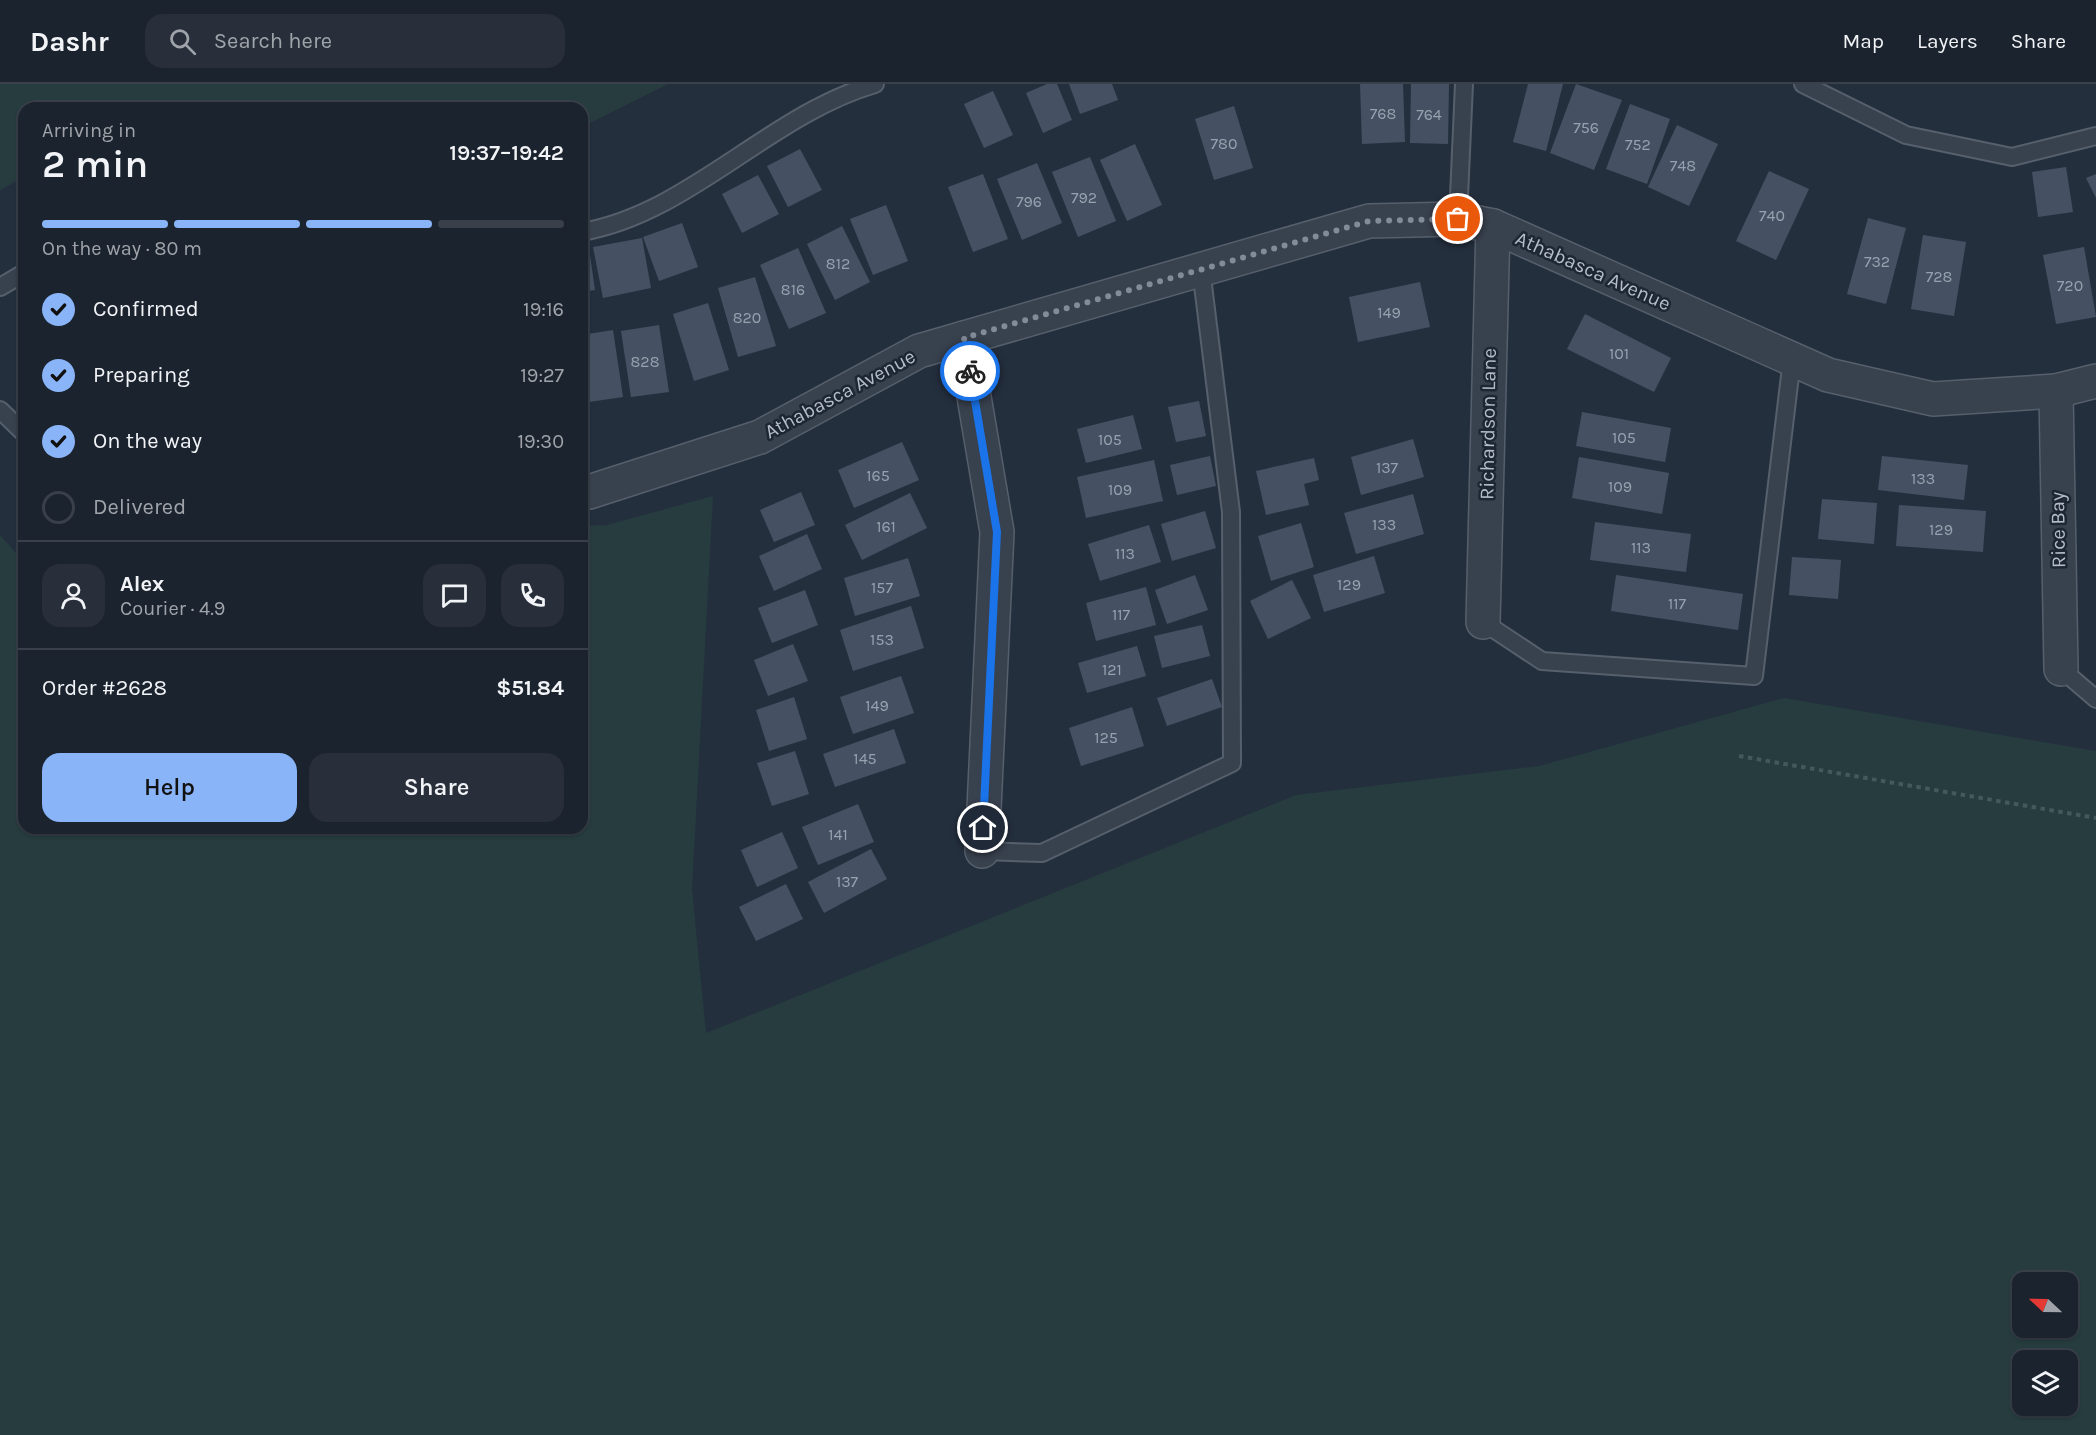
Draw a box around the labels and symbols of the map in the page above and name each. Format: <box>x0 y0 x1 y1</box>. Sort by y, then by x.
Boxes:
house number: 768 <box>1370 104 1396 123</box>
house number: 764 <box>1416 105 1442 124</box>
house number: 756 <box>1573 118 1599 137</box>
house number: 780 <box>1211 134 1237 153</box>
house number: 752 <box>1625 135 1651 154</box>
house number: 748 <box>1670 156 1696 175</box>
house number: 792 <box>1071 188 1097 207</box>
house number: 796 <box>1016 192 1042 211</box>
pin <box>1432 193 1483 244</box>
house number: 740 <box>1759 206 1785 225</box>
street label: Athabasca Avenue <box>1512 226 1674 316</box>
house number: 732 <box>1864 252 1890 271</box>
house number: 812 <box>826 254 850 273</box>
house number: 728 <box>1926 267 1952 286</box>
house number: 720 <box>2057 276 2083 295</box>
house number: 816 <box>781 280 805 299</box>
house number: 149 <box>1377 303 1401 322</box>
house number: 820 <box>733 308 761 327</box>
courier <box>940 341 1000 401</box>
house number: 101 <box>1609 344 1629 363</box>
street label: Athabasca Avenue <box>761 345 919 443</box>
street label: Richardson Lane <box>1475 348 1501 500</box>
house number: 828 <box>631 352 659 371</box>
house number: 105 <box>1612 428 1636 447</box>
house number: 105 <box>1098 430 1122 449</box>
house number: 137 <box>1376 458 1399 477</box>
house number: 165 <box>866 466 890 485</box>
house number: 133 <box>1911 469 1935 488</box>
house number: 109 <box>1608 477 1632 496</box>
house number: 109 <box>1108 480 1132 499</box>
street label: Rice Bay <box>2046 492 2070 568</box>
house number: 133 <box>1372 515 1396 534</box>
house number: 161 <box>876 517 896 536</box>
house number: 129 <box>1929 520 1953 539</box>
house number: 113 <box>1631 538 1651 557</box>
house number: 113 <box>1115 544 1135 563</box>
house number: 129 <box>1337 575 1361 594</box>
house number: 157 <box>871 578 893 597</box>
house number: 117 <box>1668 594 1687 613</box>
house number: 117 <box>1112 605 1131 624</box>
house number: 153 <box>870 630 894 649</box>
house number: 121 <box>1102 660 1122 679</box>
house number: 149 <box>865 696 889 715</box>
house number: 125 <box>1094 728 1118 747</box>
house number: 145 <box>853 749 877 768</box>
pin <box>957 802 1008 853</box>
house number: 141 <box>828 825 848 844</box>
house number: 137 <box>836 872 859 891</box>
north arrow <box>2012 1272 2078 1338</box>

